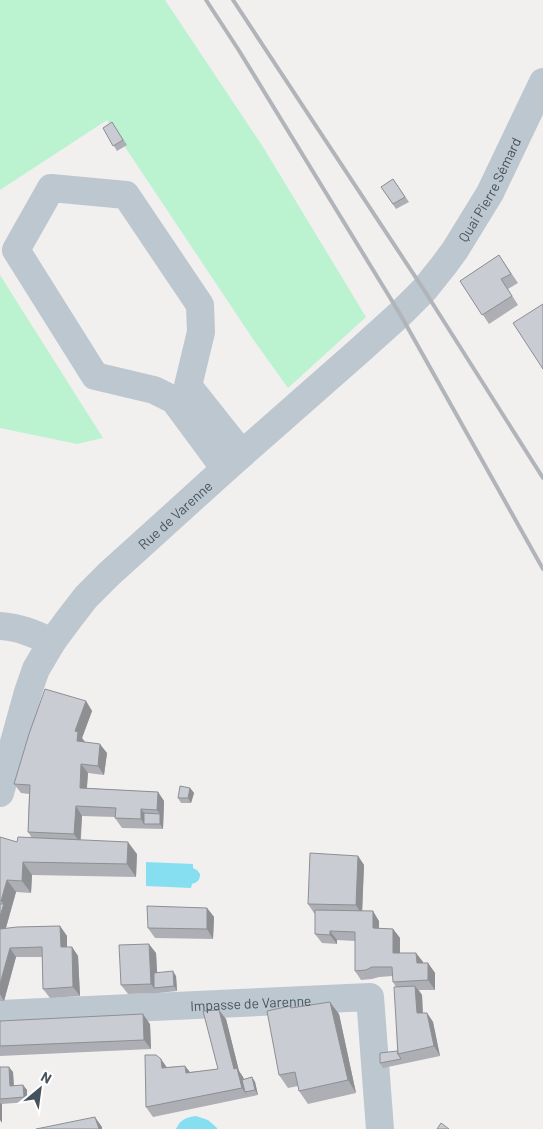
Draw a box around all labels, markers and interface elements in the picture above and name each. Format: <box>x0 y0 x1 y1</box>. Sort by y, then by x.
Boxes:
street label: Quai Pierre Sémard <box>454 134 524 244</box>
street label: Rue de Varenne <box>134 477 215 552</box>
street label: Impasse de Varenne <box>190 991 312 1014</box>
north arrow <box>15 1064 65 1114</box>
text: N <box>38 1068 55 1087</box>

